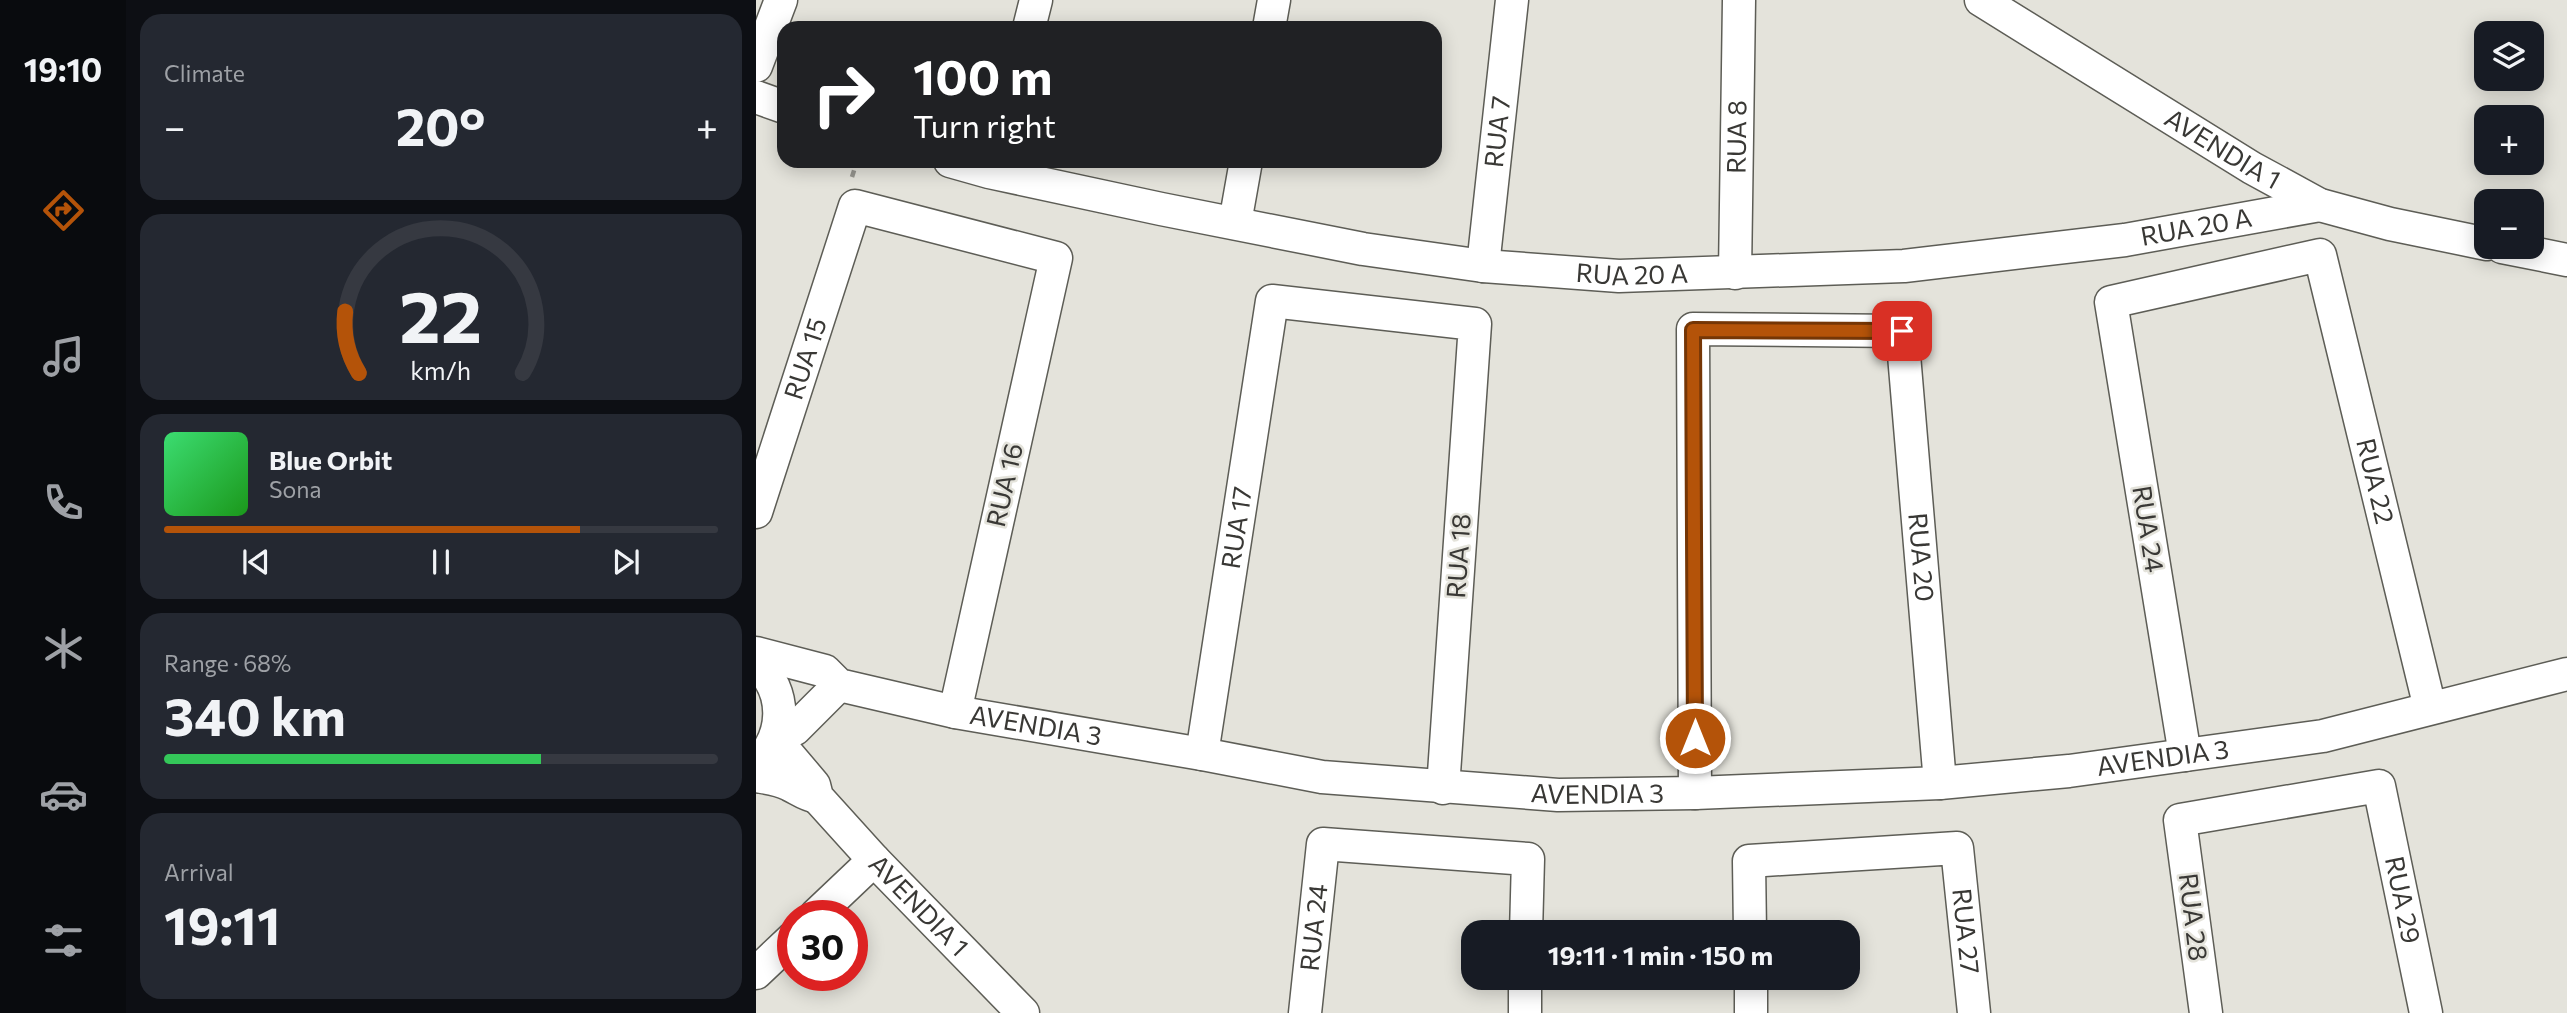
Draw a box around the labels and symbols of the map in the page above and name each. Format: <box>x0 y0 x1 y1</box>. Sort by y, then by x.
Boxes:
street label: RUA 7 <box>1477 94 1515 169</box>
street label: RUA 8 <box>1719 100 1752 174</box>
street label: AVENDIA 1 <box>2160 101 2286 195</box>
street label: RUA 20 A <box>2138 201 2254 251</box>
street label: RUA 20 A <box>1575 256 1689 290</box>
pin <box>1872 301 1932 361</box>
street label: RUA 15 <box>776 314 832 403</box>
street label: RUA 22 <box>2351 435 2402 527</box>
street label: RUA 16 <box>979 440 1028 530</box>
street label: RUA 24 <box>2127 483 2172 574</box>
street label: RUA 17 <box>1214 484 1257 571</box>
street label: RUA 20 <box>1903 511 1942 603</box>
street label: RUA 18 <box>1439 512 1476 599</box>
street label: AVENDIA 3 <box>968 698 1104 751</box>
position arrow <box>1658 701 1732 775</box>
street label: AVENDIA 3 <box>2094 732 2231 781</box>
street label: AVENDIA 3 <box>1530 776 1664 809</box>
street label: AVENDIA 1 <box>863 847 976 962</box>
street label: RUA 29 <box>2380 853 2428 946</box>
street label: RUA 28 <box>2174 871 2215 962</box>
street label: RUA 24 <box>1293 882 1333 973</box>
street label: RUA 27 <box>1947 887 1987 975</box>
speed limit sign: 30 <box>777 900 868 991</box>

